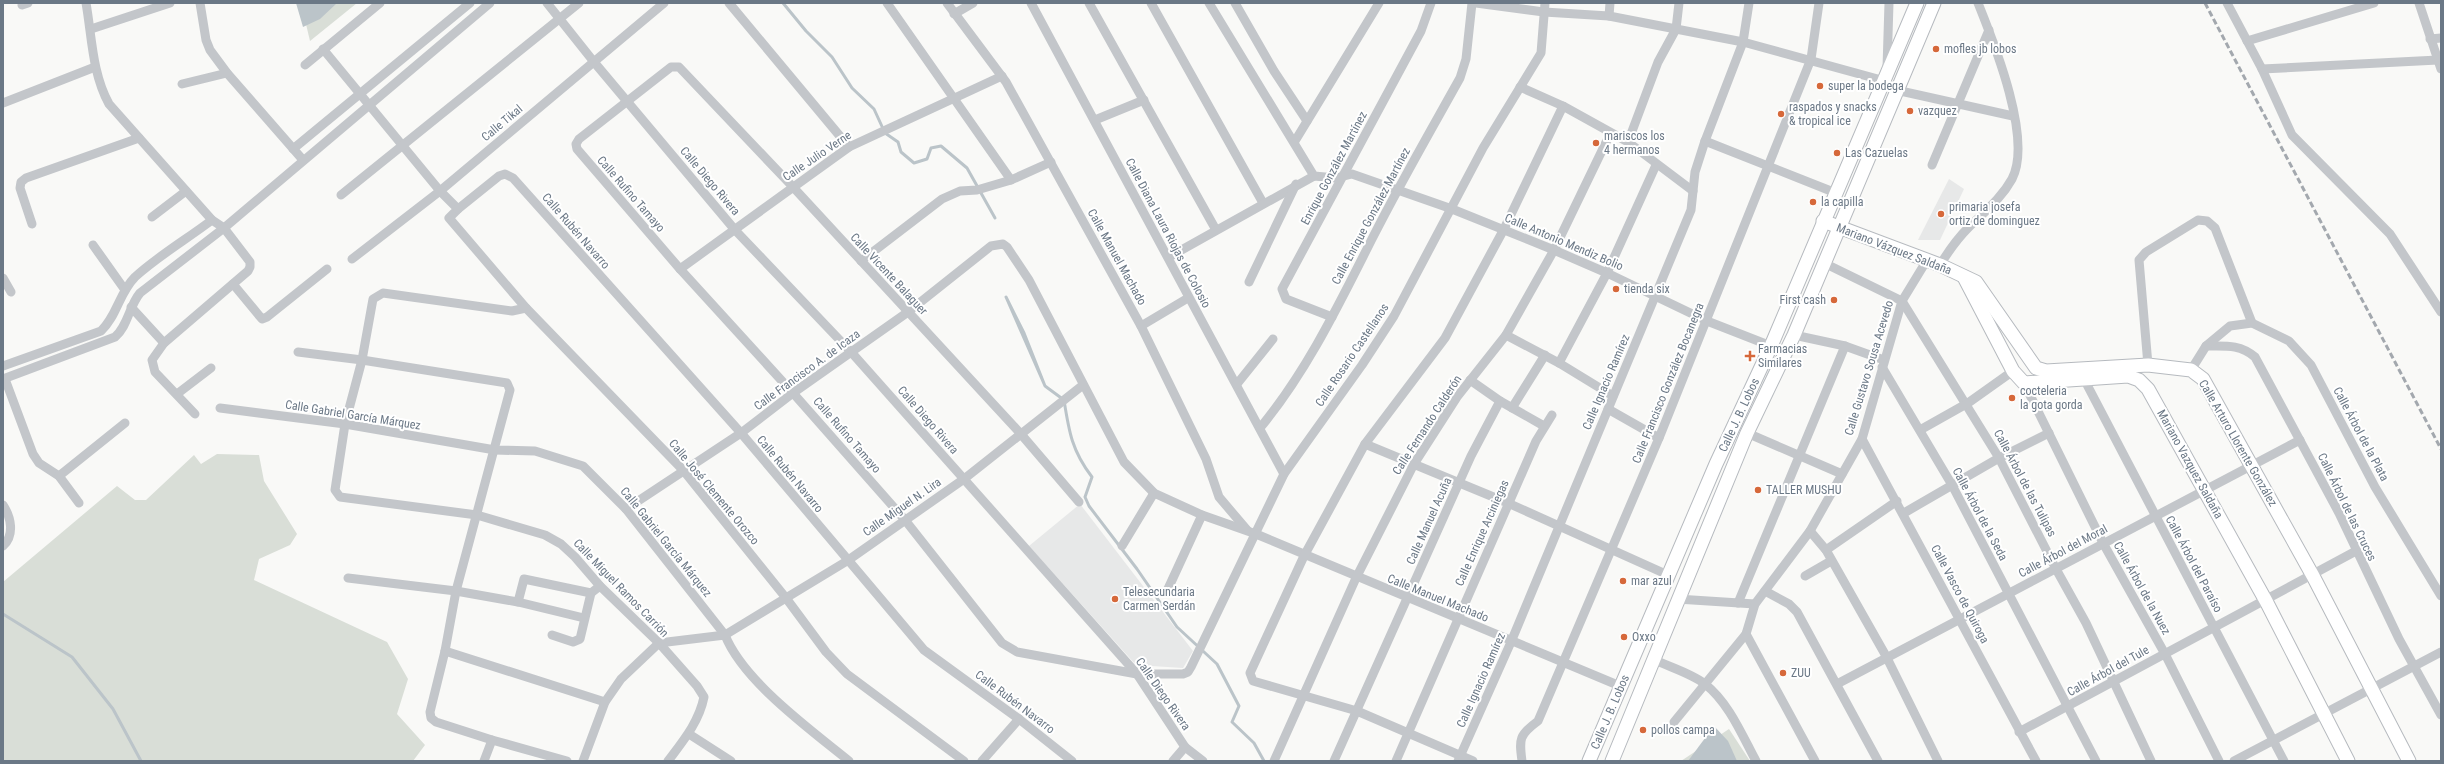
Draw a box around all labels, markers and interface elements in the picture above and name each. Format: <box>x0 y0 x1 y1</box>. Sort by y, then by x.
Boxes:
place label: mofles jb lobos <box>1944 42 2017 56</box>
marker: mofles jb lobos <box>1931 44 1941 54</box>
place label: super la bodega <box>1828 79 1904 93</box>
marker: super la bodega <box>1815 81 1825 91</box>
place label: raspados y snacks & tropical ice <box>1789 100 1877 128</box>
street label: Calle Tikal <box>479 102 525 144</box>
place label: vazquez <box>1918 104 1957 118</box>
marker: vazquez <box>1905 106 1915 116</box>
street label: Enrique González Martínez <box>1298 109 1370 227</box>
marker: raspados y snacks & tropical ice <box>1776 109 1786 119</box>
street label: Calle Julio Verne <box>780 128 854 184</box>
place label: mariscos los 4 hermanos <box>1604 129 1665 157</box>
marker: mariscos los 4 hermanos <box>1591 138 1601 148</box>
street label: Calle Diego Rivera <box>677 144 743 218</box>
street label: Calle Enrique González Martínez <box>1329 145 1413 287</box>
place label: Las Cazuelas <box>1845 146 1908 160</box>
marker: Las Cazuelas <box>1832 148 1842 158</box>
street label: Calle Rufino Tamayo <box>594 153 668 235</box>
street label: Calle Diana Laura Riojas de Colosio <box>1123 156 1213 310</box>
street label: Calle Rubén Navarro <box>539 190 613 272</box>
place label: la capilla <box>1821 195 1864 209</box>
marker: la capilla <box>1808 197 1818 207</box>
place label: primaria josefa ortiz de dominguez <box>1949 200 2040 228</box>
street label: Calle Manuel Machado <box>1085 206 1149 308</box>
marker: primaria josefa ortiz de dominguez <box>1936 209 1946 219</box>
street label: Calle Antonio Mendiz Bolio <box>1503 211 1625 273</box>
street label: Mariano Vázquez Saldaña <box>1834 221 1954 278</box>
street label: Calle Vicente Balaguer <box>848 230 931 318</box>
place label: tienda six <box>1624 282 1670 296</box>
marker: tienda six <box>1611 284 1621 294</box>
place label: First cash <box>1779 293 1826 307</box>
marker: First cash <box>1829 295 1839 305</box>
street label: Calle Gustavo Sousa Acevedo <box>1842 299 1896 437</box>
street label: Calle Francisco González Bocanegra <box>1629 300 1707 465</box>
street label: Calle Rosario Castellanos <box>1312 301 1392 409</box>
street label: Calle Francisco A. de Icaza <box>751 327 863 413</box>
street label: Calle Ignacio Ramírez <box>1580 332 1632 432</box>
place label: Farmacias Similares <box>1758 342 1807 370</box>
marker: Farmacias Similares <box>1745 351 1755 361</box>
street label: Calle Fernando Calderón <box>1390 373 1464 477</box>
street label: Calle J. B. Lobos <box>1716 376 1762 454</box>
street label: Calle Arturo Llorente González <box>2196 377 2280 509</box>
street label: Calle Diego Rivera <box>895 383 961 457</box>
place label: cocteleria la gota gorda <box>2020 384 2083 412</box>
street label: Calle Árbol de la Plata <box>2330 384 2393 484</box>
marker: cocteleria la gota gorda <box>2007 393 2017 403</box>
street label: Calle Rufino Tamayo <box>810 394 884 476</box>
street label: Calle Gabriel García Márquez <box>284 397 422 433</box>
street label: Mariano Vazquez Saldaña <box>2154 407 2226 521</box>
street label: Calle Árbol de las Tulipas <box>1991 427 2060 539</box>
street label: Calle Rubén Navarro <box>754 433 826 515</box>
street label: Calle José Clemente Orozco <box>666 437 762 547</box>
street label: Calle Árbol de las Cruces <box>2315 450 2380 563</box>
street label: Calle Árbol de la Seda <box>1949 465 2011 563</box>
street label: Calle Miguel N. Lira <box>860 475 944 539</box>
street label: Calle Manuel Acuña <box>1404 475 1455 567</box>
street label: Calle Enrique Arciniegas <box>1452 478 1512 588</box>
place label: TALLER MUSHU <box>1766 483 1842 497</box>
street label: Calle Gabriel García Márquez <box>617 484 715 600</box>
marker: TALLER MUSHU <box>1753 485 1763 495</box>
street label: Calle Árbol del Paraíso <box>2163 513 2226 615</box>
street label: Calle Árbol del Moral <box>2016 521 2110 580</box>
street label: Calle Miguel Ramos Carrión <box>570 536 672 640</box>
street label: Calle Árbol de la Nuez <box>2111 539 2174 637</box>
street label: Calle Vasco de Quiroga <box>1928 542 1992 646</box>
street label: Calle Manuel Machado <box>1385 571 1491 625</box>
place label: mar azul <box>1631 574 1672 588</box>
marker: mar azul <box>1618 576 1628 586</box>
place label: Telesecundaria Carmen Serdán <box>1123 585 1196 613</box>
marker: Telesecundaria Carmen Serdán <box>1110 594 1120 604</box>
street label: Calle Ignacio Ramírez <box>1454 630 1508 730</box>
place label: Oxxo <box>1632 630 1656 644</box>
marker: Oxxo <box>1619 632 1629 642</box>
street label: Calle Árbol del Tule <box>2064 642 2152 699</box>
street label: Calle Diego Rivera <box>1133 655 1193 733</box>
place label: ZUU <box>1791 666 1811 680</box>
street label: Calle Rubén Navarro <box>973 668 1057 736</box>
marker: ZUU <box>1778 668 1788 678</box>
street label: Calle J. B. Lobos <box>1588 673 1632 751</box>
place label: pollos campa <box>1651 723 1715 737</box>
marker: pollos campa <box>1638 725 1648 735</box>

